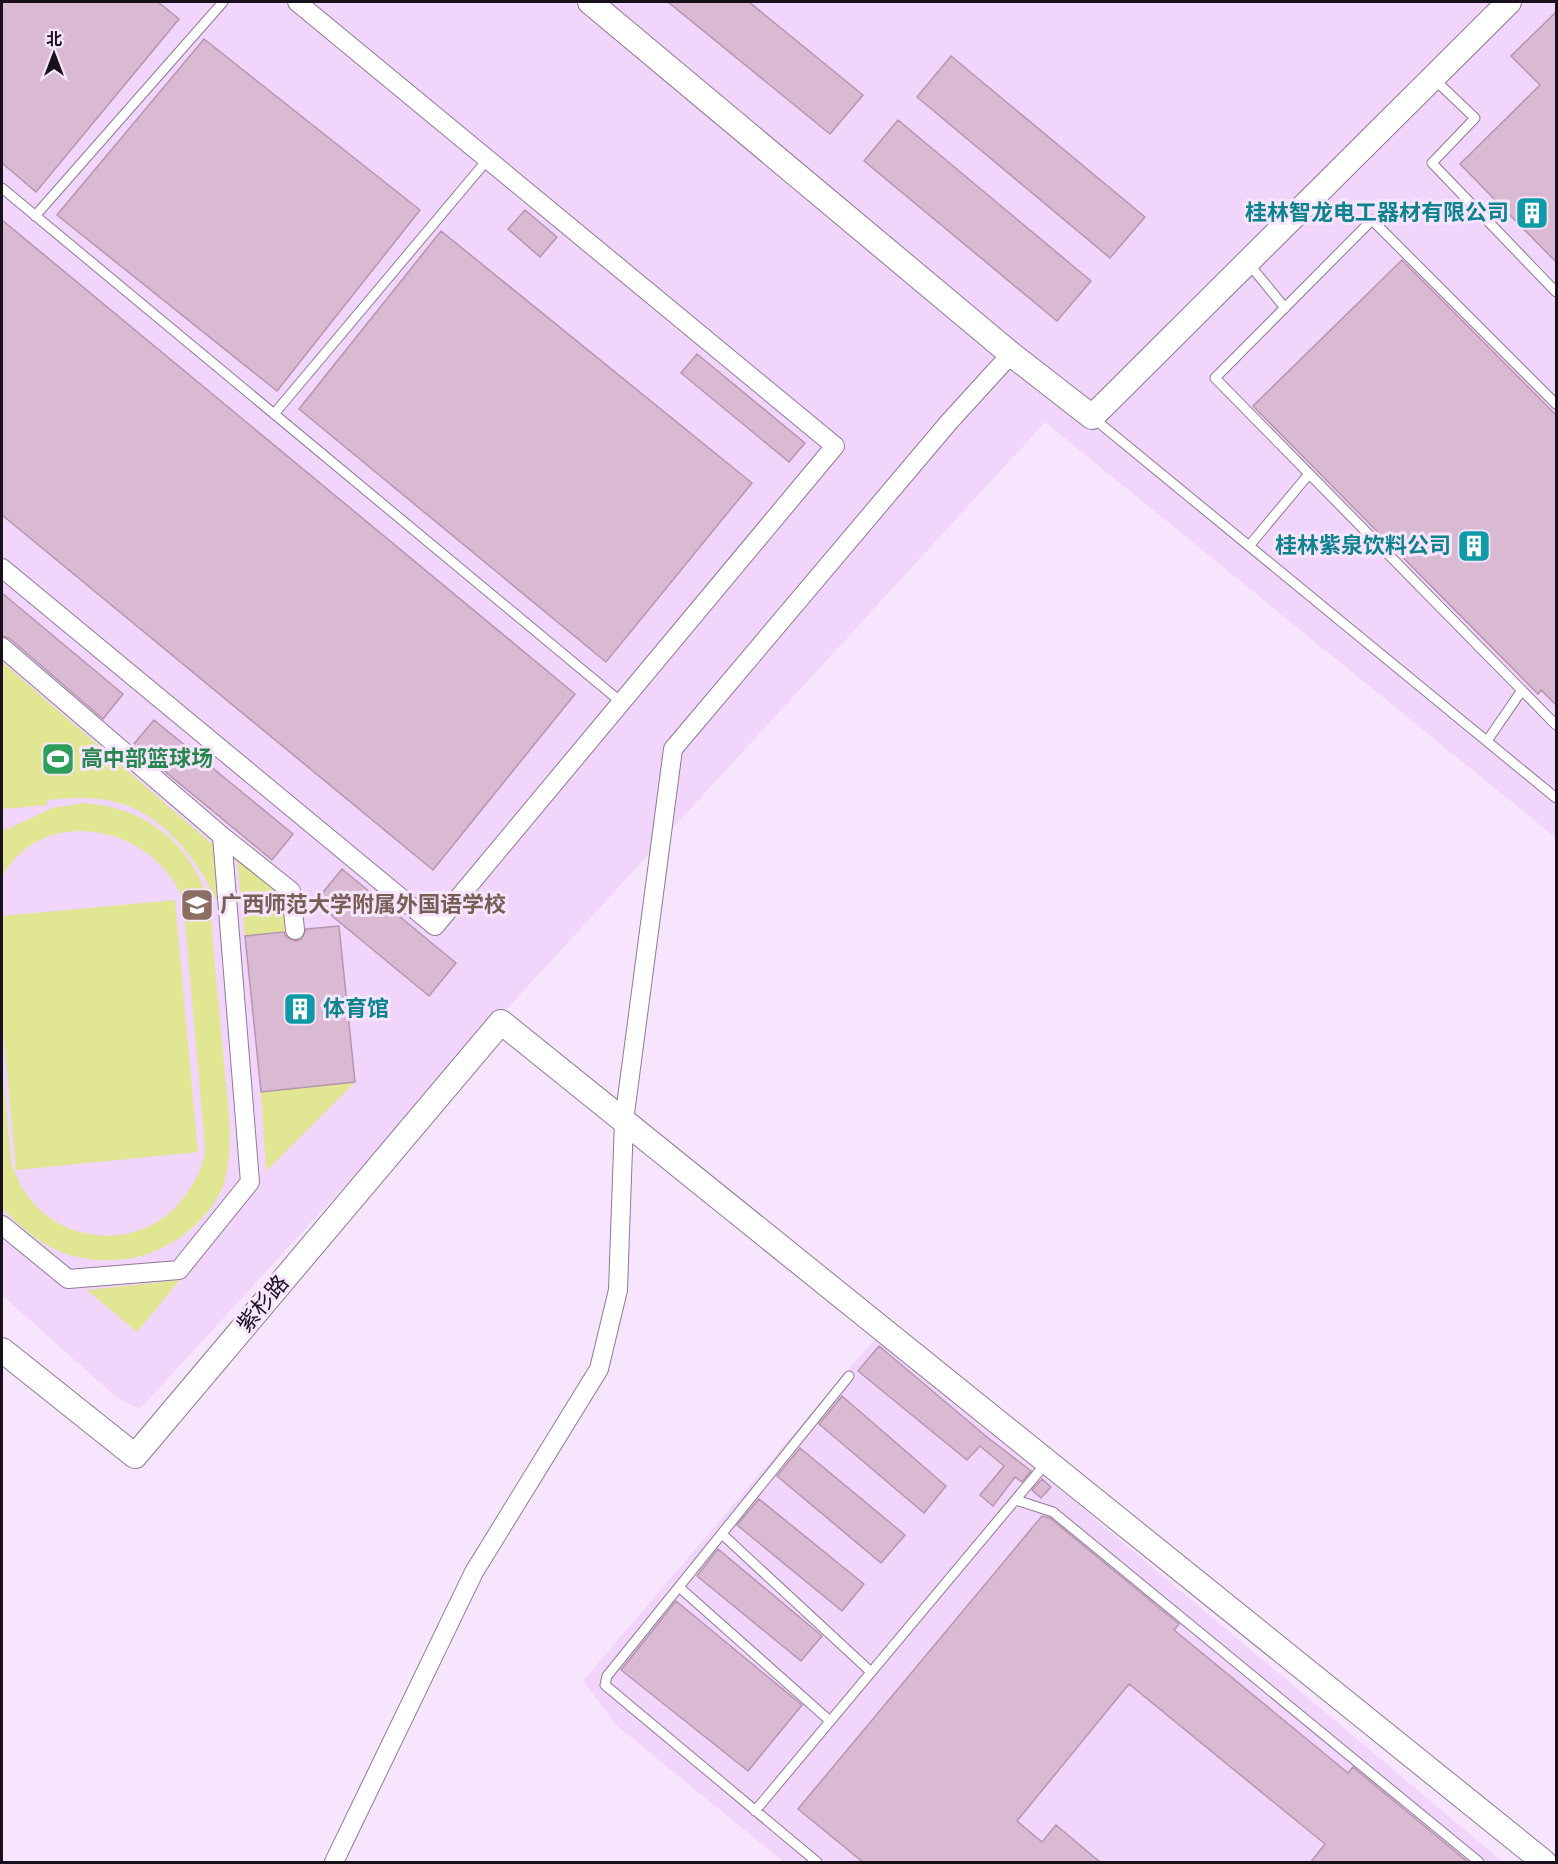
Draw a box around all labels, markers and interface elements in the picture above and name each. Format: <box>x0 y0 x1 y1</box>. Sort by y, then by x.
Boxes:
north arrow <box>24 24 84 84</box>
text: 北 <box>46 30 62 49</box>
building icon: 桂林智龙电工器材有限公司 <box>1514 195 1550 231</box>
place label: 桂林智龙电工器材有限公司 <box>1245 200 1509 226</box>
building icon: 桂林紫泉饮料公司 <box>1456 528 1492 564</box>
place label: 桂林紫泉饮料公司 <box>1275 533 1451 559</box>
sports icon: 高中部篮球场 <box>40 741 76 777</box>
place label: 高中部篮球场 <box>81 746 213 772</box>
school or university icon: 广西师范大学附属外国语学校 <box>179 887 215 923</box>
place label: 广西师范大学附属外国语学校 <box>220 892 506 918</box>
building icon: 体育馆 <box>282 991 318 1027</box>
place label: 体育馆 <box>323 996 389 1022</box>
street label: 紫杉路 <box>232 1270 294 1338</box>

